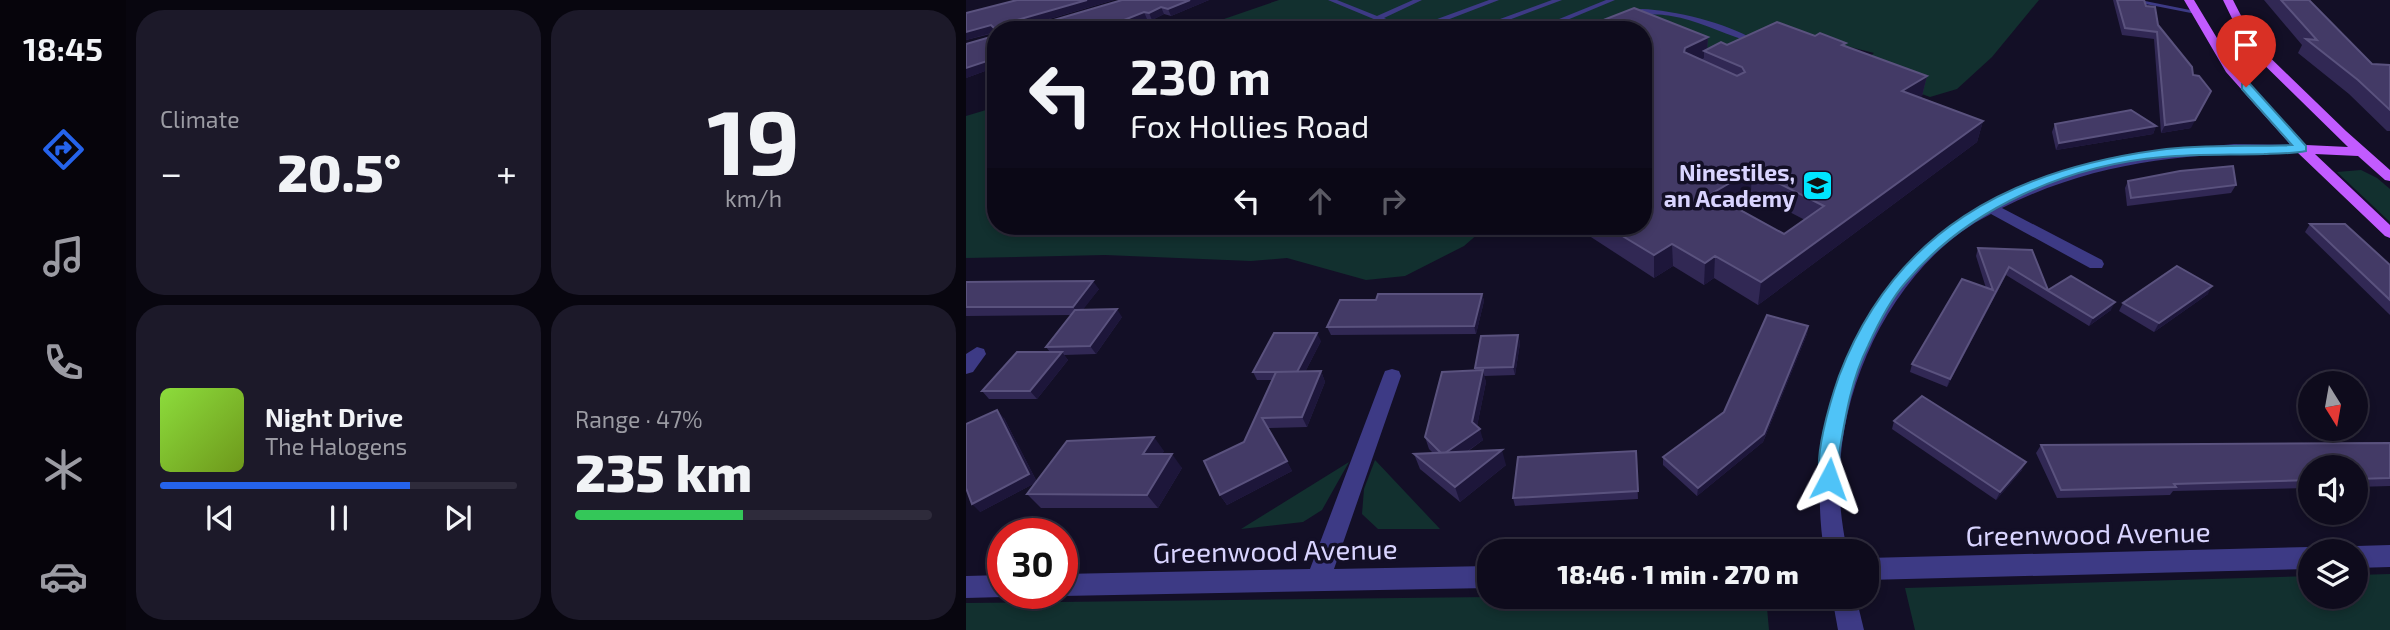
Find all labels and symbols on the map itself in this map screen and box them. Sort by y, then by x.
pin [2216,15,2276,87]
place label: Ninestiles, an Academy [1664,158,1795,212]
school or university icon: Ninestiles, an Academy [1801,169,1835,203]
north arrow [2298,371,2368,441]
position arrow [1792,442,1866,516]
street label: Greenwood Avenue [1965,514,2211,552]
speed limit sign: 30 [987,518,1078,609]
street label: Greenwood Avenue [1152,531,1398,569]

